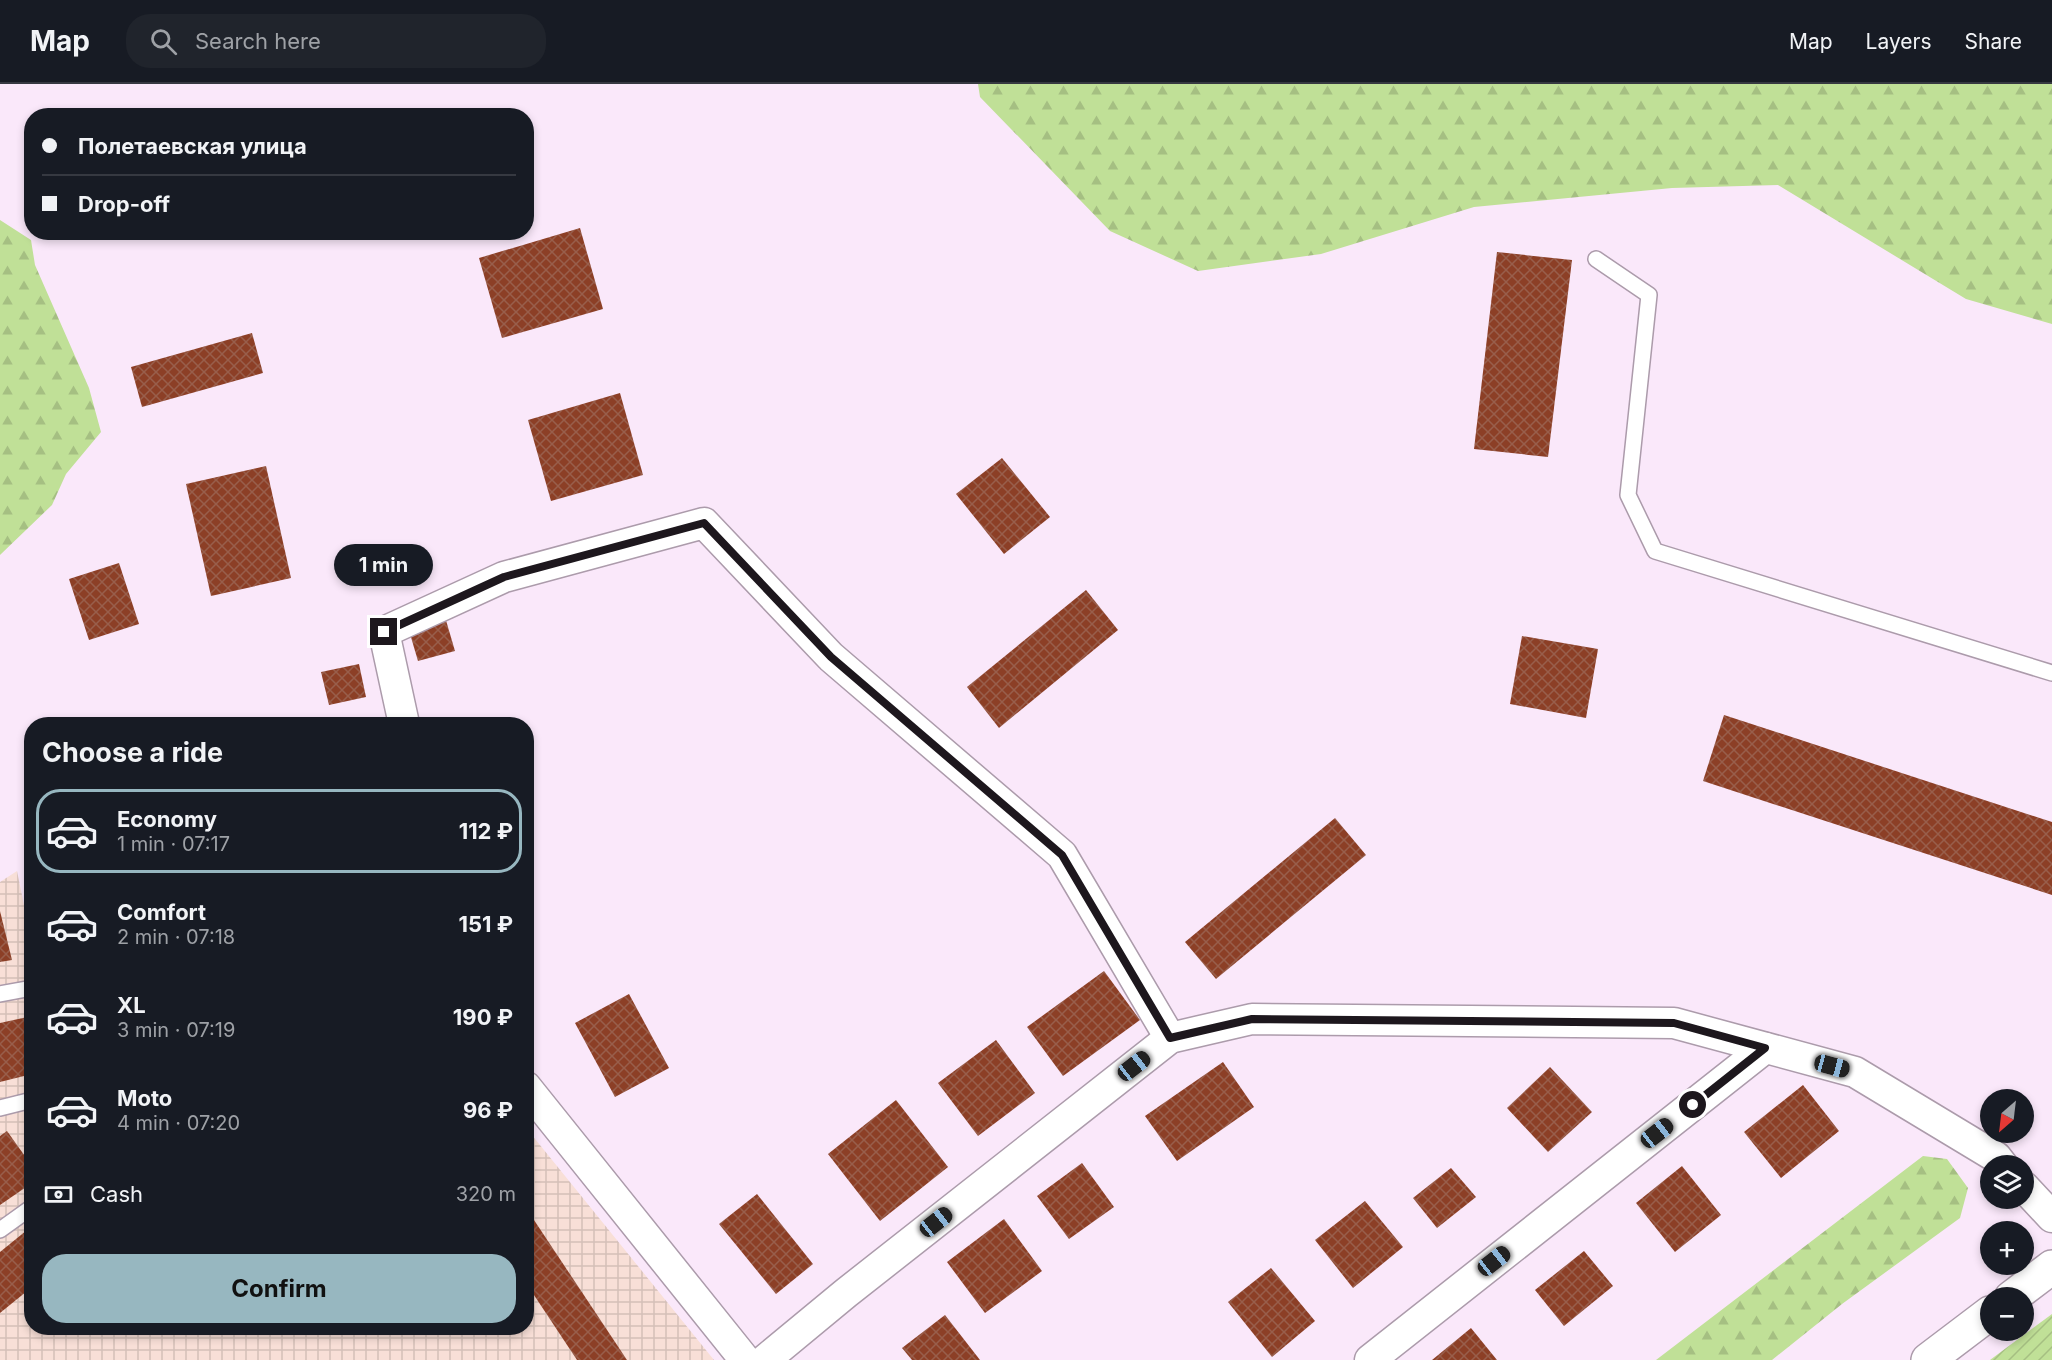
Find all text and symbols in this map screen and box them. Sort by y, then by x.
search box [126,14,546,68]
text: Map [30,24,90,58]
icon: search [147,25,180,58]
text: Search here [195,28,321,54]
text: Map [1789,29,1833,54]
text: Layers [1866,29,1932,54]
text: Share [1965,29,2022,54]
text: Полетаевская улица [78,133,307,159]
text: Drop-off [78,191,170,217]
callout: 1 min [334,545,434,587]
text: 1 min [359,553,408,577]
route end [370,618,397,645]
text: Choose a ride [42,736,223,769]
icon: car [45,804,99,858]
text: Economy [117,806,217,832]
text: 112 ₽ [459,818,513,844]
text: 1 min · 07:17 [117,832,230,856]
icon: car [45,897,99,951]
text: Comfort [117,899,206,925]
text: 151 ₽ [458,911,513,937]
text: 2 min · 07:18 [117,925,235,949]
icon: car [45,990,99,1044]
text: XL [117,992,146,1018]
text: 190 ₽ [453,1004,513,1030]
text: 3 min · 07:19 [117,1018,235,1042]
car [1114,1048,1154,1084]
car [1812,1053,1852,1079]
icon: car [45,1083,99,1137]
text: Moto [117,1085,172,1111]
north arrow [1980,1089,2034,1143]
map controls [1980,1089,2034,1341]
route start [1679,1091,1706,1118]
text: 96 ₽ [463,1097,513,1123]
text: 4 min · 07:20 [117,1111,240,1135]
car [1637,1115,1677,1151]
button: layers [1980,1155,2034,1209]
icon: cash [42,1178,75,1211]
text: Cash [90,1181,143,1207]
text: 320 m [456,1182,516,1206]
car [916,1204,956,1240]
button: + [1980,1221,2034,1275]
car [1474,1243,1514,1279]
button: Confirm [42,1254,516,1323]
button: − [1980,1287,2034,1341]

